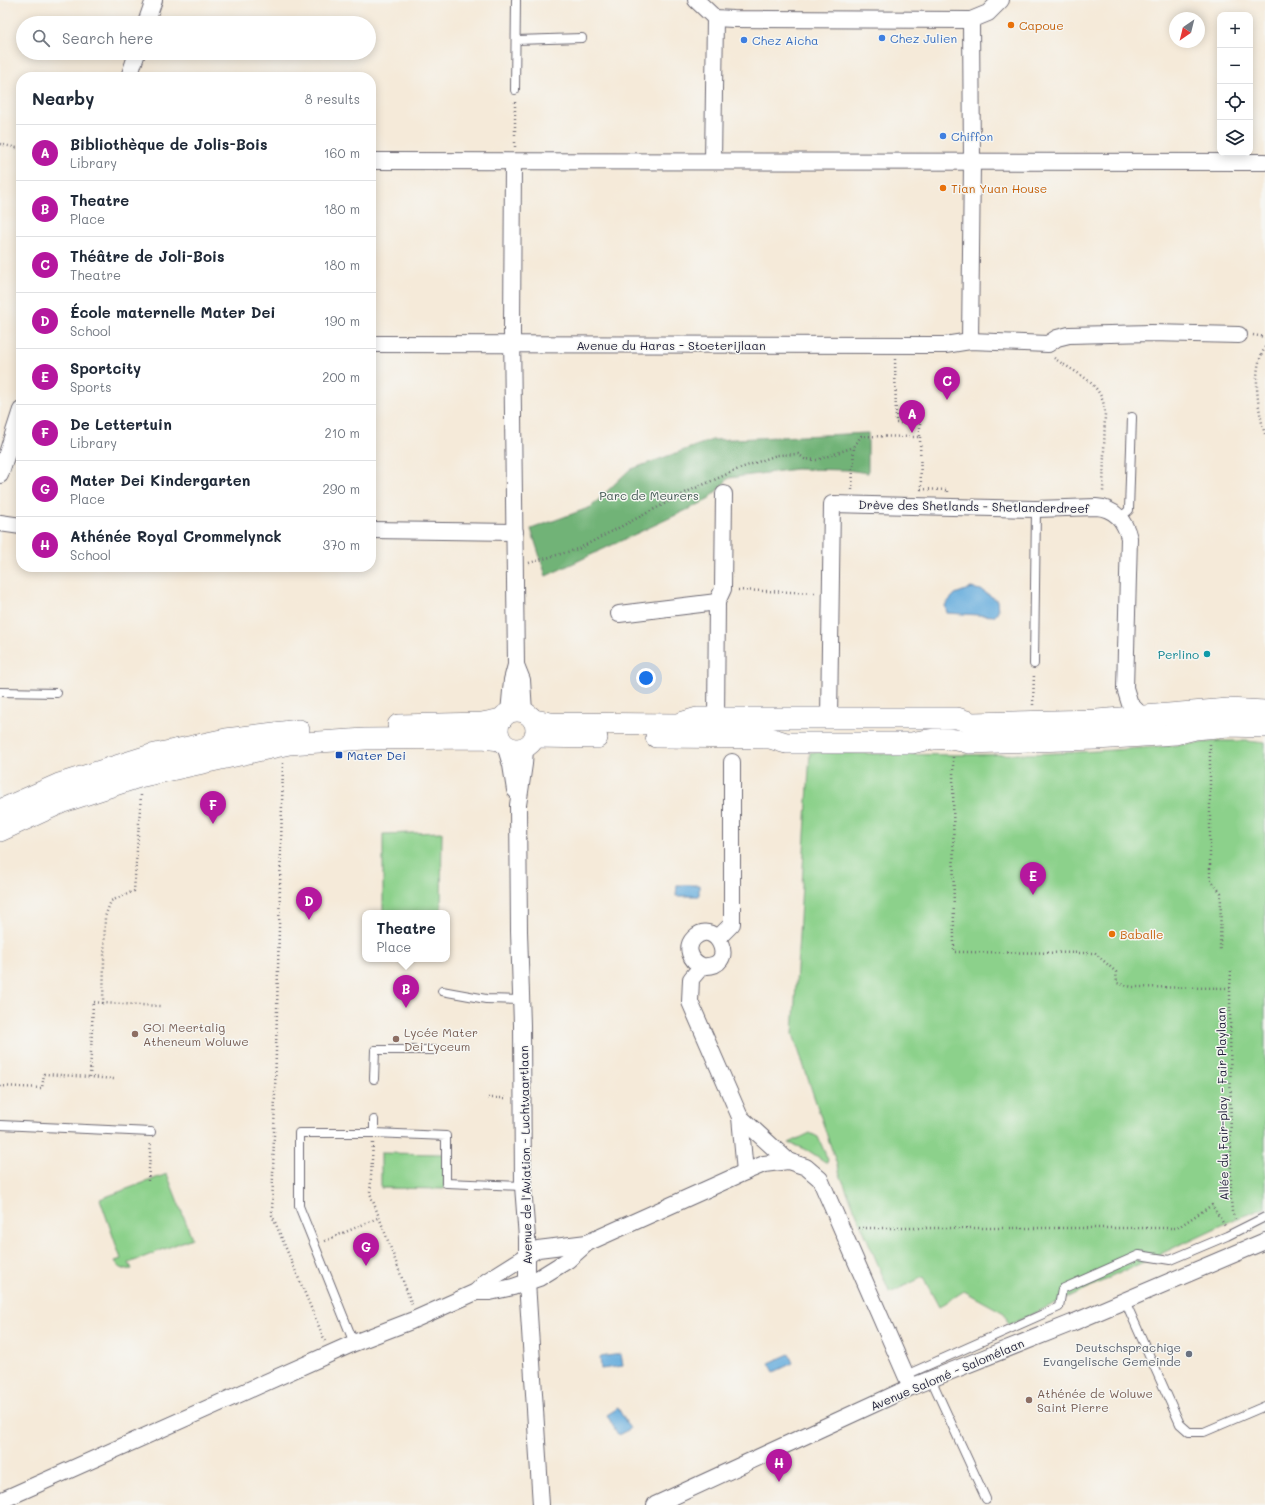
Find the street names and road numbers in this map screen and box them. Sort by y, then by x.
street label: Avenue du Haras - Stoeterijlaan [576,337,766,353]
street label: Drève des Shetlands - Shetlanderdreef [858,496,1090,516]
street label: Allée du Fair-play - Fair Playlaan [1212,1007,1232,1201]
street label: Avenue de l'Aviation - Luchtvaartlaan [515,1045,535,1265]
street label: Avenue Salomé - Salomélaan [868,1334,1026,1414]

